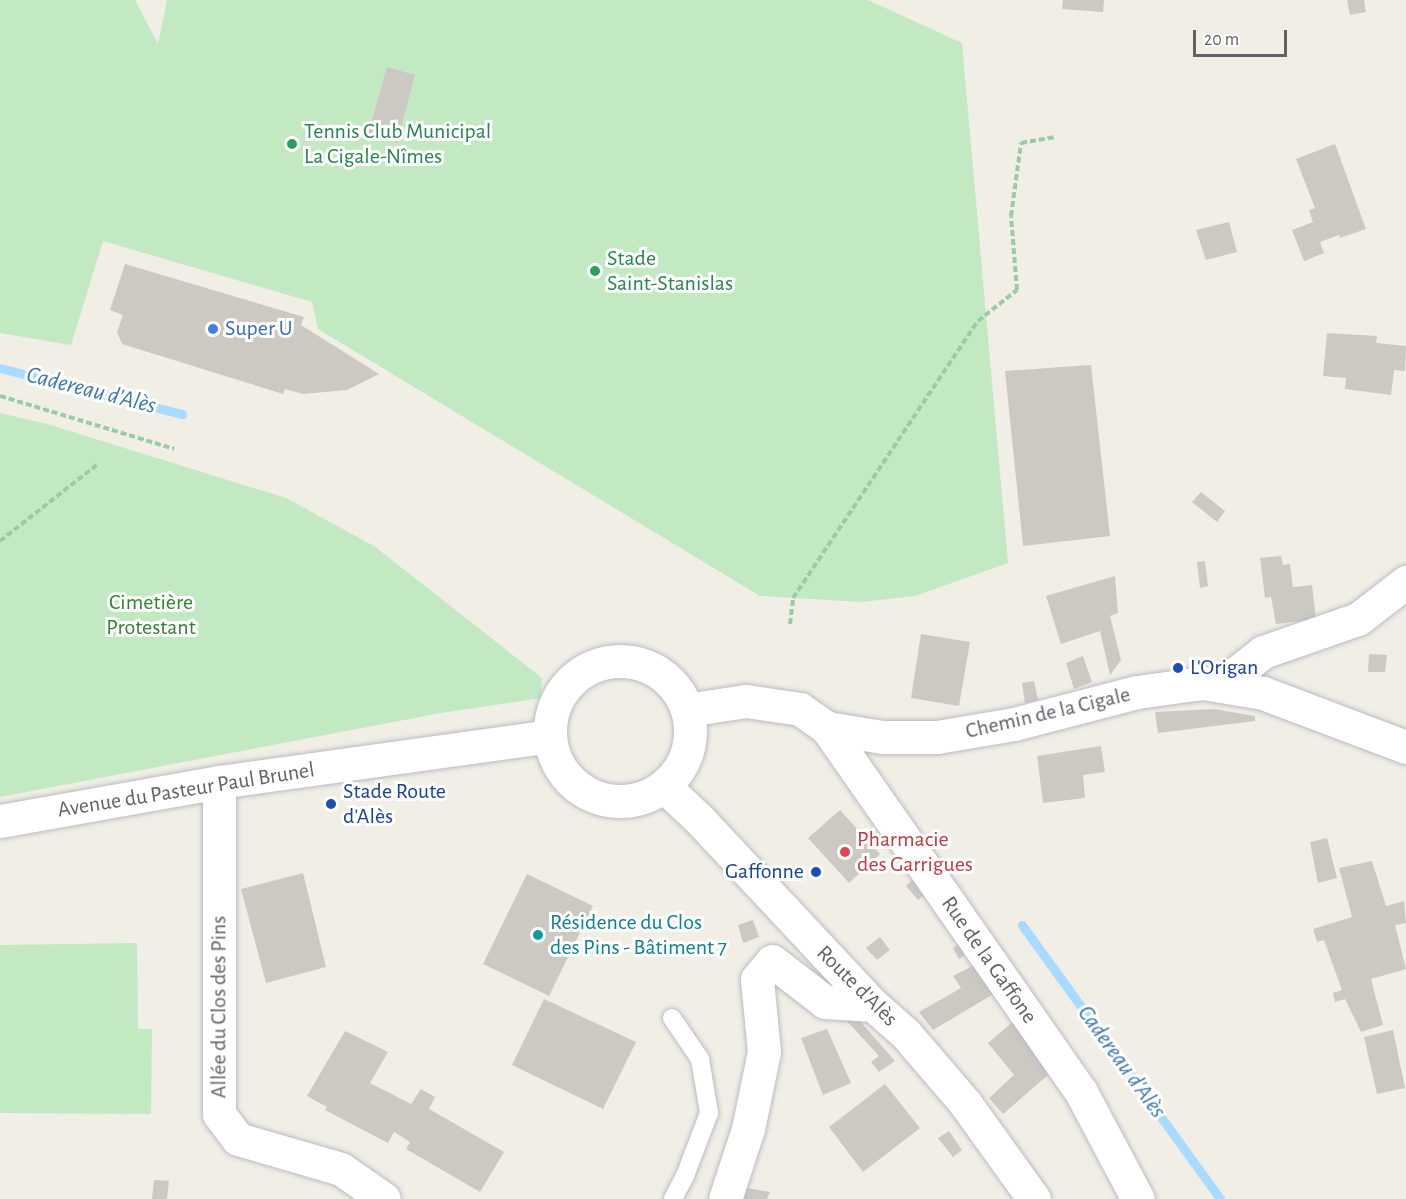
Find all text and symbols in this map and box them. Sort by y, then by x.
scale bar [1196,18,1290,56]
text: 20 m [1204,31,1239,49]
place label: Tennis Club Municipal La Cigale-Nîmes [304,118,491,170]
marker: Tennis Club Municipal La Cigale-Nîmes [285,137,299,151]
place label: Stade Saint-Stanislas [607,245,733,296]
marker: Stade Saint-Stanislas [588,264,602,278]
place label: Super U [225,316,292,342]
marker: Super U [206,322,220,336]
water label: Cadereau d'Alès [23,361,159,421]
park label: Cimetière Protestant [106,589,196,640]
place label: L'Origan [1190,655,1258,681]
marker: L'Origan [1171,661,1185,675]
street label: Chemin de la Cigale [963,681,1133,745]
street label: Avenue du Pasteur Paul Brunel [56,757,316,823]
place label: Stade Route d'Alès [343,778,446,830]
marker: Stade Route d'Alès [324,797,338,811]
place label: Pharmacie des Garrigues [857,826,973,878]
marker: Pharmacie des Garrigues [838,845,852,859]
place label: Gaffonne [725,859,804,885]
marker: Gaffonne [809,865,823,879]
street label: Rue de la Gaffone [935,891,1043,1029]
place label: Résidence du Clos des Pins - Bâtiment 7 [550,909,727,960]
street label: Allée du Clos des Pins [206,916,232,1098]
marker: Résidence du Clos des Pins - Bâtiment 7 [531,928,545,942]
street label: Route d'Alès [811,940,903,1032]
water label: Cadereau d'Alès [1070,1000,1172,1124]

